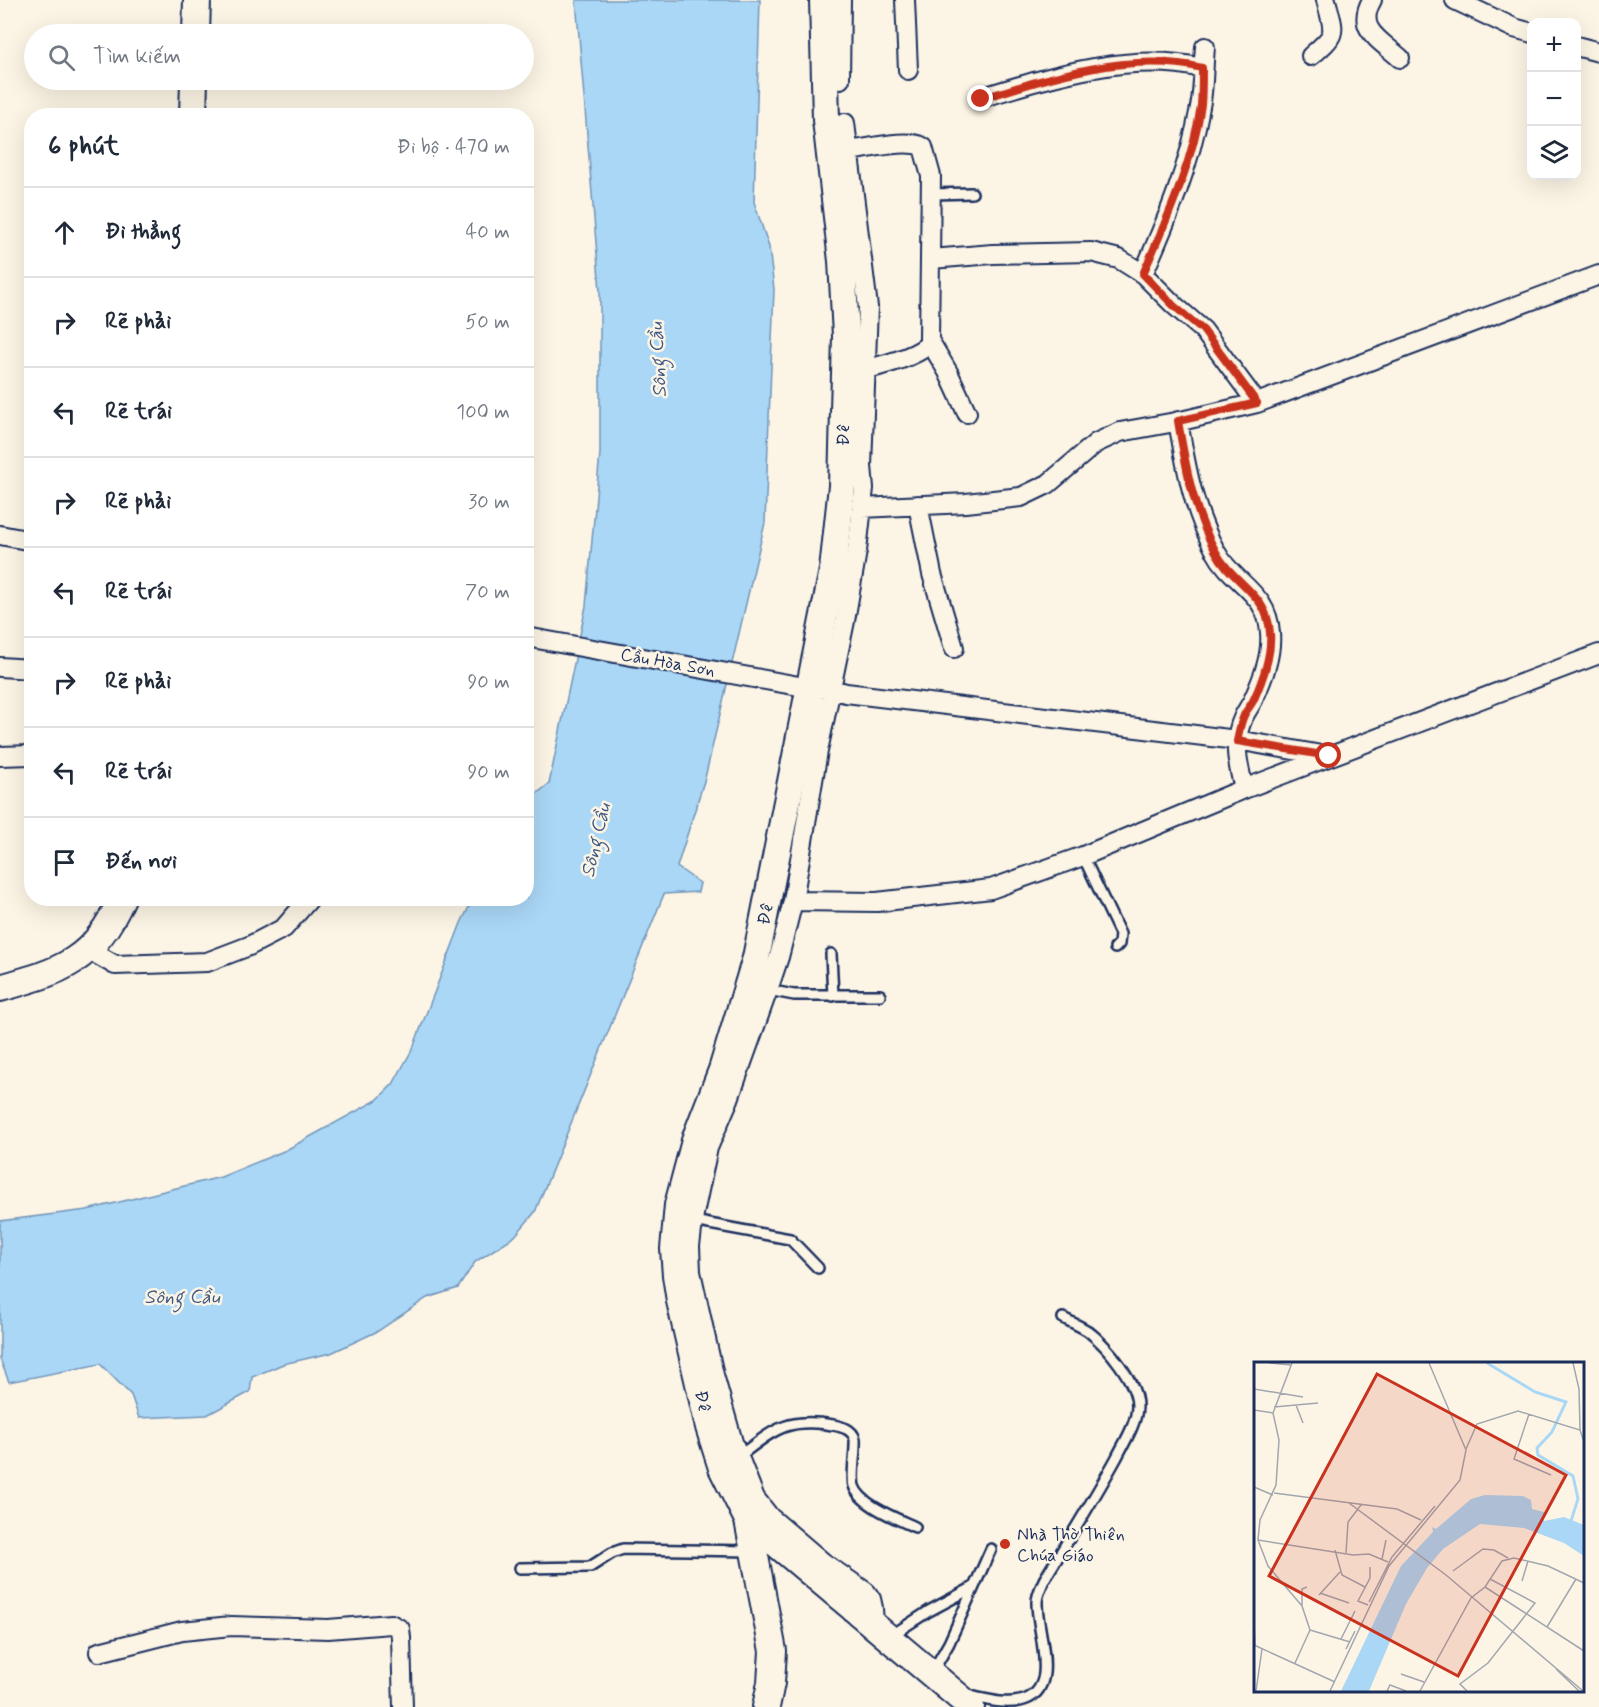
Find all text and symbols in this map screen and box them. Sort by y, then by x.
map controls [1527,18,1581,180]
button: + [1527,18,1581,72]
search box [24,24,534,90]
icon: search [45,41,78,74]
text: Tìm kiếm [93,43,181,71]
button: − [1527,72,1581,126]
route end [967,85,993,111]
button: layers [1527,126,1581,180]
text: 6 phút [48,130,119,164]
text: Đi bộ · 470 m [397,134,510,161]
icon: ahead [48,216,81,249]
text: Đi thẳng [105,218,181,246]
text: 40 m [466,219,510,246]
icon: right [48,306,81,339]
text: Rẽ phải [105,308,171,336]
text: 50 m [465,309,510,336]
water label: Sông Cầu [643,320,676,398]
icon: left [48,396,81,429]
text: Rẽ trái [105,398,172,426]
text: 100 m [456,399,510,426]
street label: Đê [832,424,856,446]
icon: right [48,486,81,519]
text: Rẽ phải [105,488,171,516]
text: 30 m [468,489,510,516]
icon: left [48,576,81,609]
text: Rẽ trái [105,578,172,606]
text: 70 m [465,579,510,606]
street label: Cầu Hòa Sơn [619,643,717,683]
icon: right [48,666,81,699]
text: Rẽ phải [105,668,171,696]
text: 90 m [467,669,510,696]
route start [1315,742,1341,768]
icon: left [48,756,81,789]
text: Rẽ trái [105,758,172,786]
text: 90 m [467,759,510,786]
water label: Sông Cầu [575,800,620,881]
icon: arrive [48,846,81,879]
text: Đến nơi [105,848,177,876]
street label: Đê [752,901,780,927]
water label: Sông Cầu [144,1284,221,1313]
inset map [1254,1362,1584,1692]
street label: Đê [688,1388,716,1414]
place label: Nhà Thờ Thiên Chúa Giáo [1017,1523,1125,1568]
marker: Nhà Thờ Thiên Chúa Giáo [998,1537,1012,1551]

